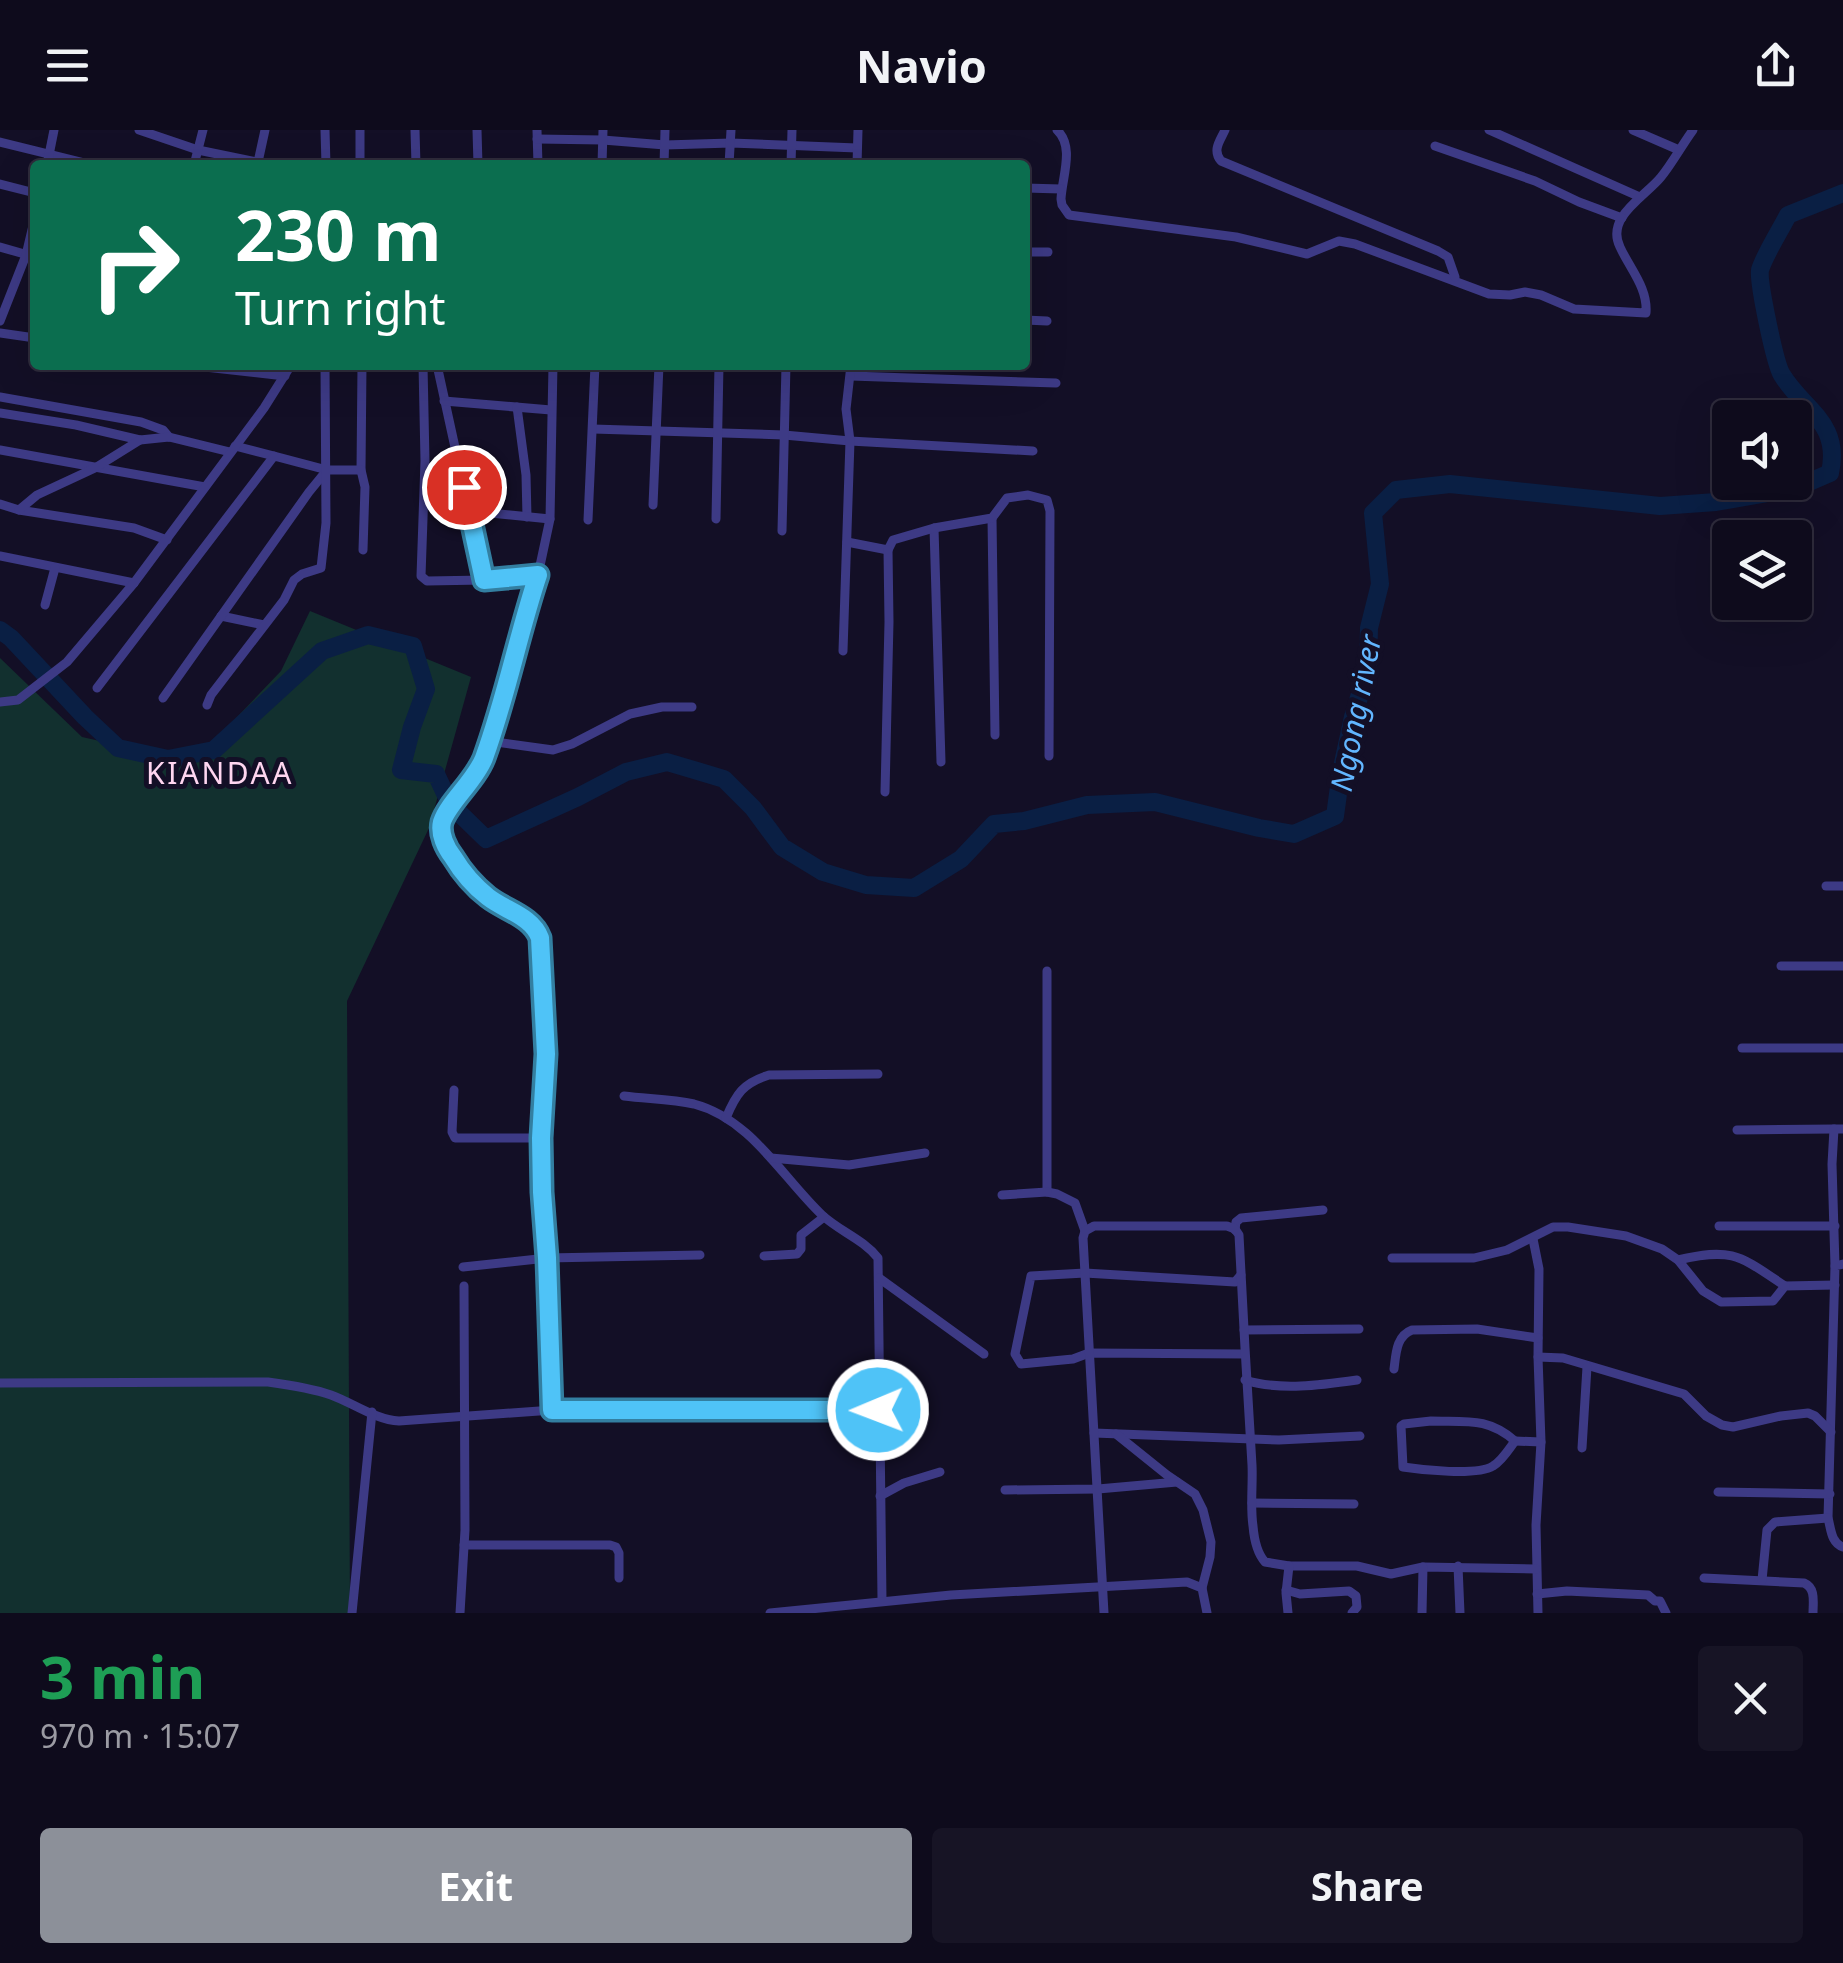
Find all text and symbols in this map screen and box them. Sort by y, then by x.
text: Navio [856,35,987,96]
icon: menu [40,38,95,93]
icon: share [1748,38,1803,93]
text: 230 m [235,186,442,282]
icon: right [70,200,200,330]
text: Turn right [235,277,446,338]
map controls [1712,400,1812,620]
button: sound [1712,400,1812,500]
pin [422,445,507,530]
icon: arrive [437,460,492,515]
button: layers [1712,520,1812,620]
water label: Ngong river [1320,630,1390,795]
district label: KIANDAA [146,752,294,793]
position arrow [826,1358,930,1462]
text: 3 min [40,1635,205,1717]
button: close [1698,1646,1803,1751]
text: 970 m · 15:07 [40,1714,240,1757]
button: Exit [40,1828,912,1943]
button: Share [932,1828,1803,1943]

